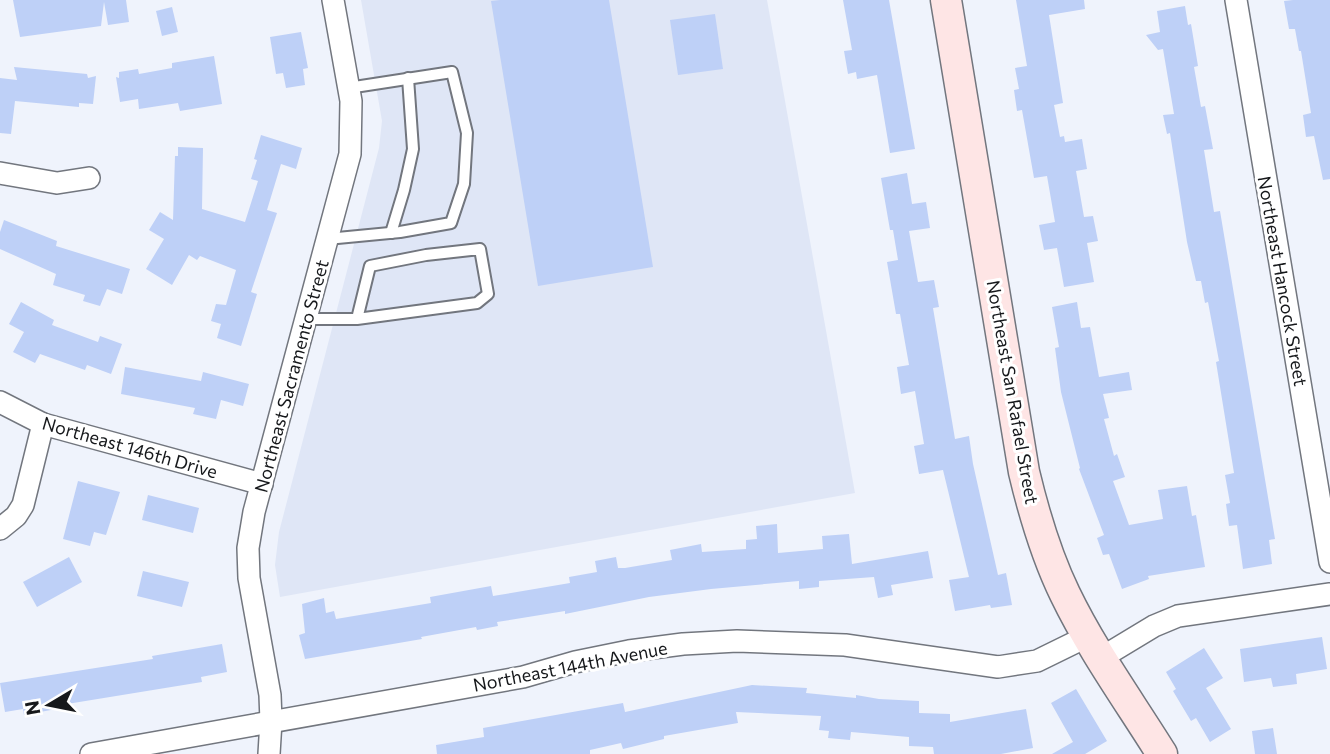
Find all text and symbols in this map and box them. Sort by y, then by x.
street label: Northeast Hancock Street [1254,174,1312,388]
street label: Northeast Sacramento Street [249,257,333,495]
street label: Northeast San Rafael Street [982,278,1044,506]
street label: Northeast 146th Drive [40,411,220,483]
street label: Northeast 144th Avenue [471,636,669,696]
north arrow [14,670,84,740]
text: N [19,699,44,717]

